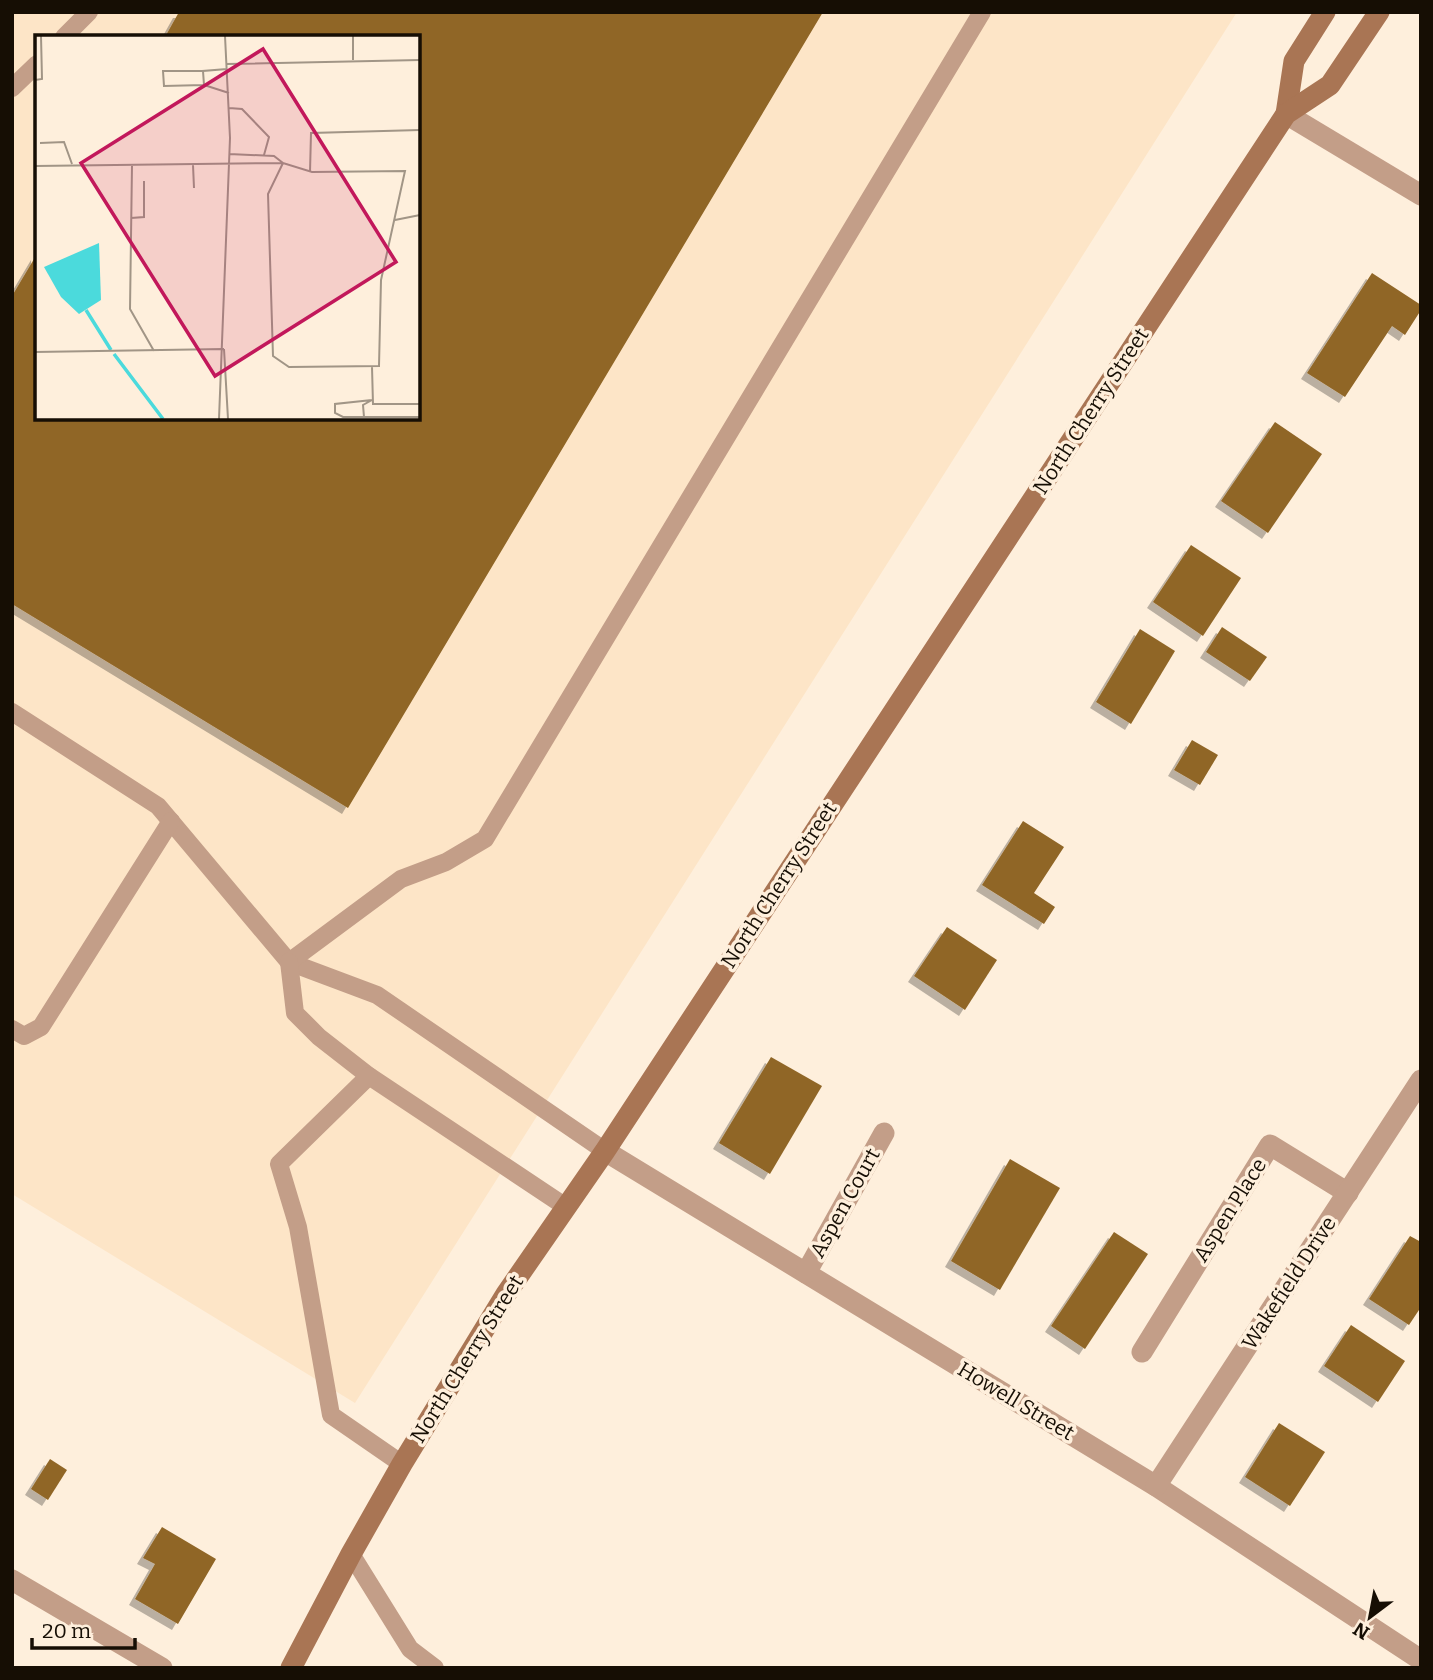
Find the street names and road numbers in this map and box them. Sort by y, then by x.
street label: North Cherry Street [1028,323,1155,499]
street label: North Cherry Street [716,797,843,973]
street label: Aspen Court [804,1143,886,1262]
street label: Aspen Place [1188,1153,1272,1267]
street label: Wakefield Drive [1236,1212,1342,1354]
street label: North Cherry Street [405,1270,529,1448]
street label: Howell Street [953,1356,1079,1446]

